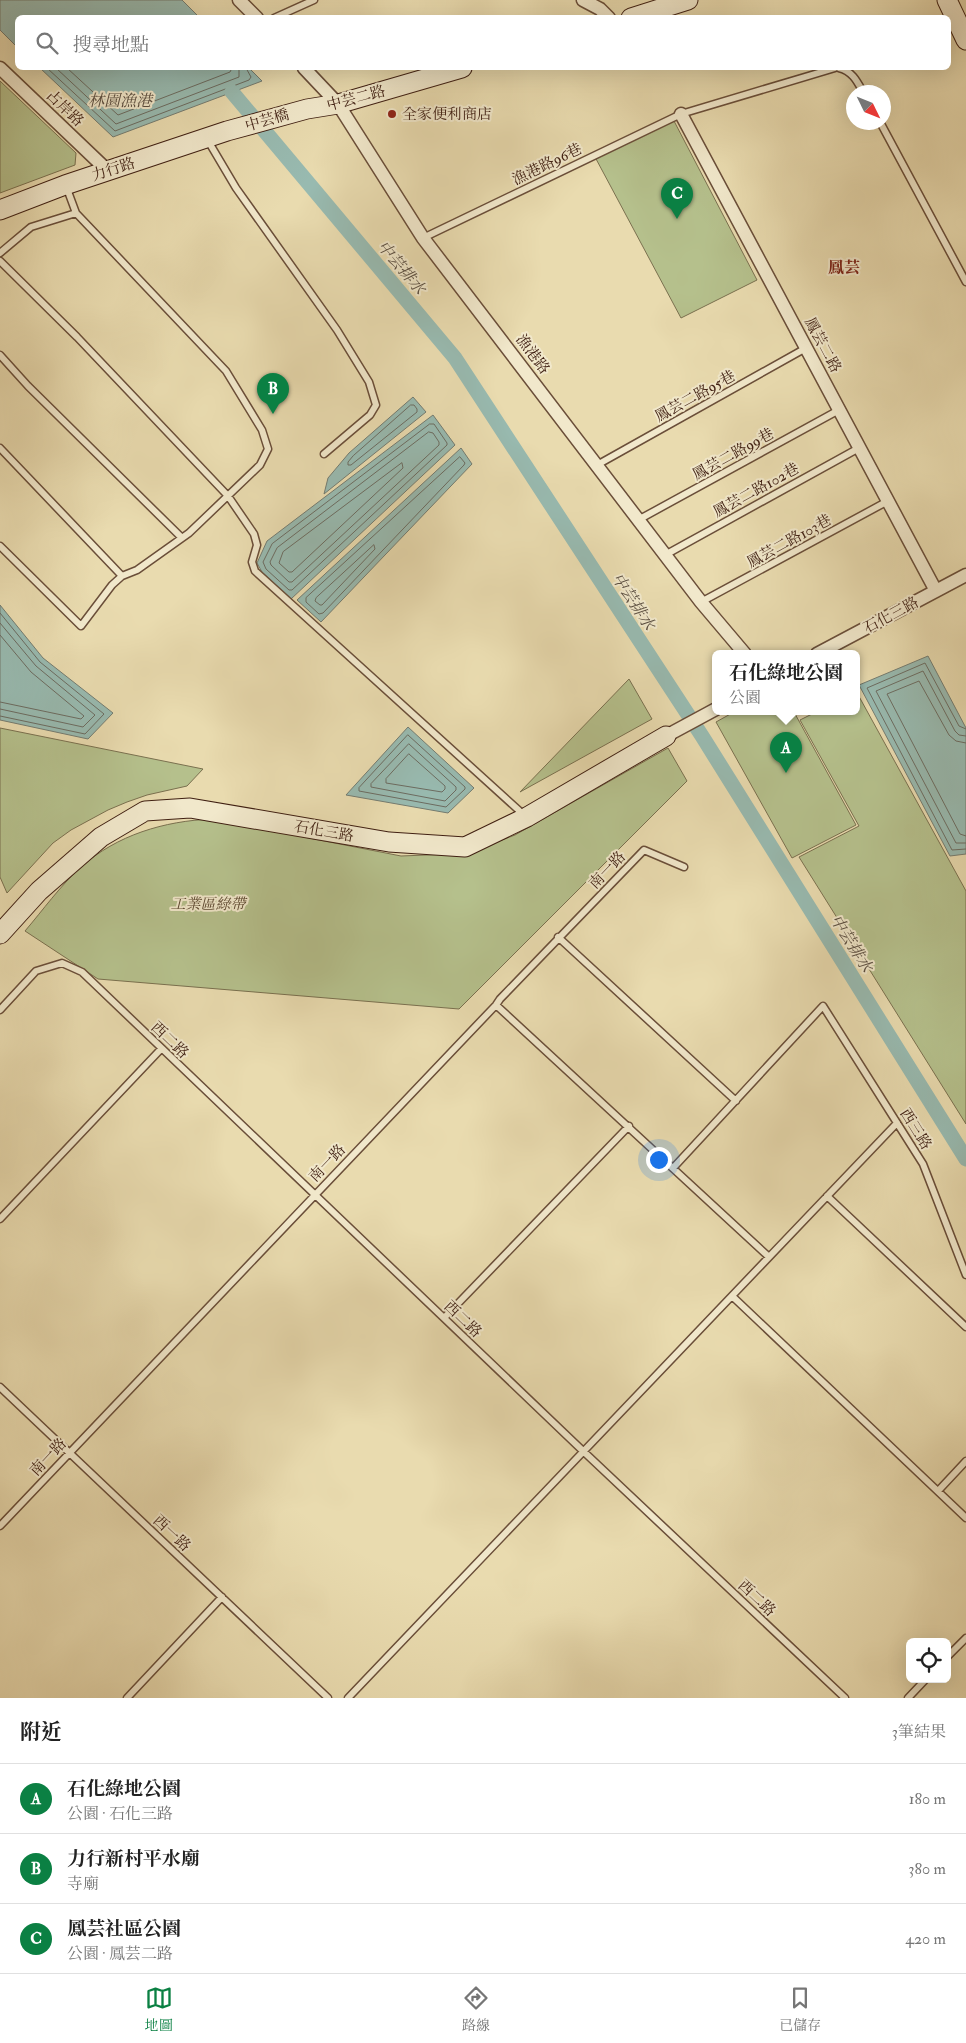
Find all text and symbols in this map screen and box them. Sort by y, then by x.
search box [15,15,951,70]
icon: search [33,29,61,57]
text: 搜尋地點 [73,33,149,57]
street label: 中芸二路 [325,82,388,115]
north arrow [846,85,891,130]
street label: 占岸路 [42,86,87,131]
water label: 林園漁港 [88,91,154,111]
street label: 中芸橋 [243,105,291,136]
place label: 全家便利商店 [402,105,492,124]
marker: 全家便利商店 [386,108,398,120]
street label: 漁港路96巷 [509,139,585,189]
street label: 力行路 [89,153,137,185]
pin: C [661,178,693,219]
water label: 中芸排水 [373,237,431,300]
district label: 鳳芸 [828,258,860,278]
street label: 鳳芸二路 [800,314,845,376]
street label: 漁港路 [511,331,554,378]
street label: 鳳芸二路95巷 [652,366,739,426]
pin: B [257,373,289,414]
street label: 鳳芸二路99巷 [689,424,777,485]
street label: 鳳芸二路102巷 [710,459,803,522]
street label: 鳳芸二路103巷 [744,510,835,572]
water label: 中芸排水 [607,569,660,635]
street label: 石化三路 [860,593,922,638]
popup [712,650,860,715]
text: 石化綠地公園 [729,661,843,685]
text: 公園 [729,688,761,708]
pin: A [770,732,802,773]
street label: 石化三路 [293,817,355,846]
street label: 南一路 [585,848,630,893]
park label: 工業區綠帶 [170,895,247,914]
water label: 中芸排水 [826,911,878,978]
street label: 西二路 [147,1018,192,1063]
street label: 西三路 [896,1105,936,1153]
street label: 南一路 [305,1141,350,1186]
your location [646,1147,672,1173]
street label: 西二路 [440,1297,485,1342]
street label: 南一路 [26,1434,71,1480]
street label: 西一路 [149,1511,195,1556]
street label: 西二路 [734,1576,780,1621]
map controls [906,1638,951,1683]
button: locate [906,1638,951,1683]
text: 附近 [20,1719,62,1746]
text: 3筆結果 [892,1722,946,1742]
text: 石化綠地公園 [67,1777,181,1801]
text: A [31,1789,41,1809]
text: 180 m [909,1789,946,1809]
text: 公園 · 石化三路 [67,1804,173,1824]
text: 力行新村平水廟 [67,1847,200,1871]
text: B [31,1859,41,1879]
text: 380 m [908,1859,946,1879]
text: 寺廟 [67,1874,99,1894]
text: 鳳芸社區公園 [67,1917,181,1941]
text: C [30,1929,42,1949]
text: 420 m [905,1929,946,1949]
text: 公園 · 鳳芸二路 [67,1944,173,1964]
tab: 地圖 [145,1984,173,2034]
tab: 路線 [462,1984,490,2034]
tab: 已儲存 [779,1984,821,2034]

